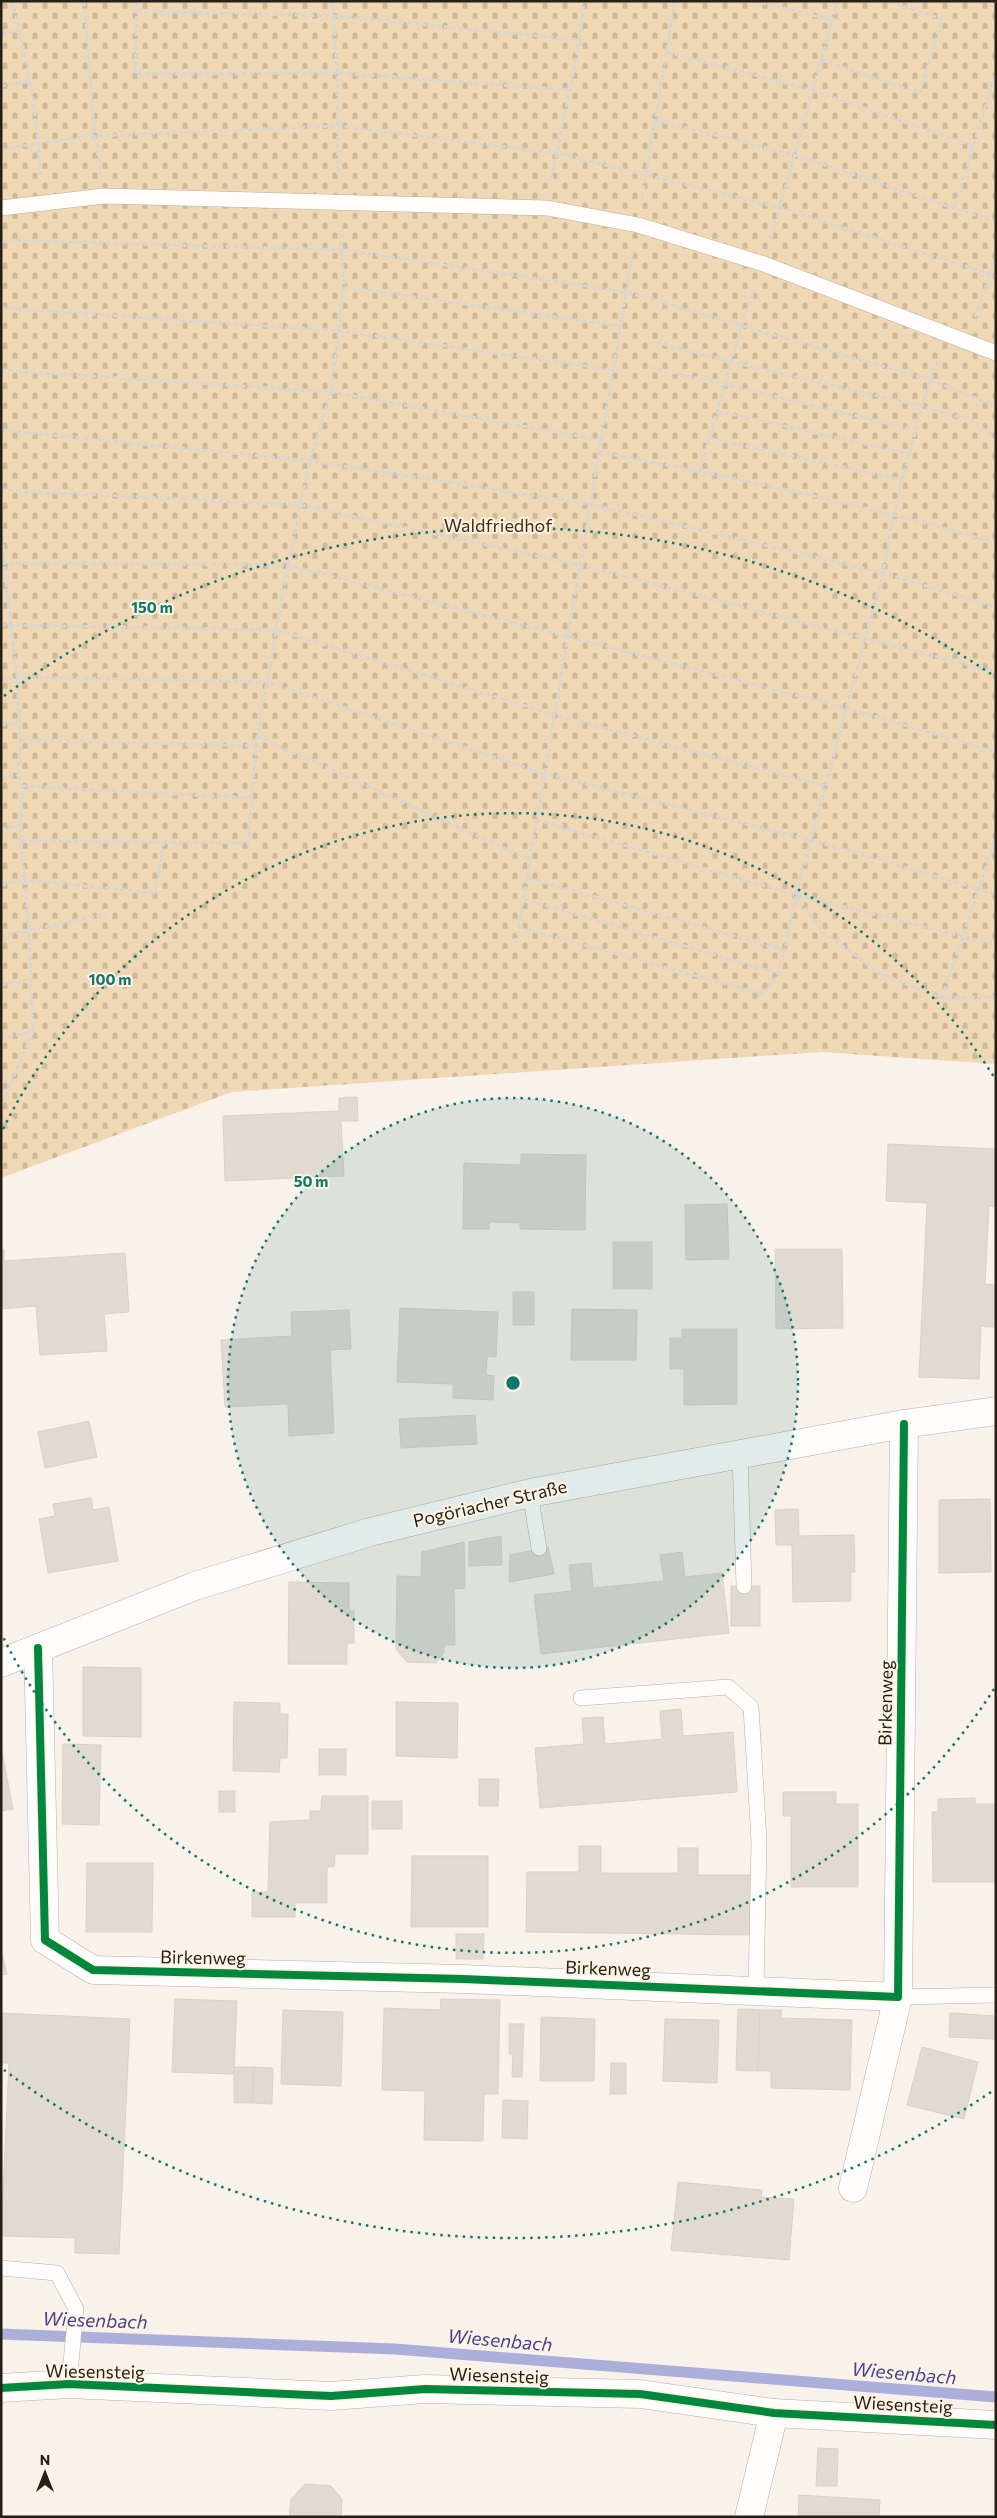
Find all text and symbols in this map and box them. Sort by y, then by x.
park label: Waldfriedhof [444,514,553,536]
text: 150 m [131,598,173,616]
text: 100 m [89,970,131,988]
text: 50 m [294,1172,328,1190]
centre of rings [504,1374,522,1392]
street label: Pogöriacher Straße [411,1475,569,1531]
street label: Birkenweg [873,1660,897,1746]
street label: Birkenweg [160,1945,246,1969]
street label: Birkenweg [565,1956,651,1980]
water label: Wiesenbach [42,2306,148,2333]
water label: Wiesenbach [447,2323,554,2356]
water label: Wiesenbach [851,2356,958,2389]
street label: Wiesensteig [45,2359,145,2383]
street label: Wiesensteig [449,2362,550,2388]
street label: Wiesensteig [853,2390,954,2418]
north arrow [20,2448,70,2498]
text: N [40,2451,50,2468]

